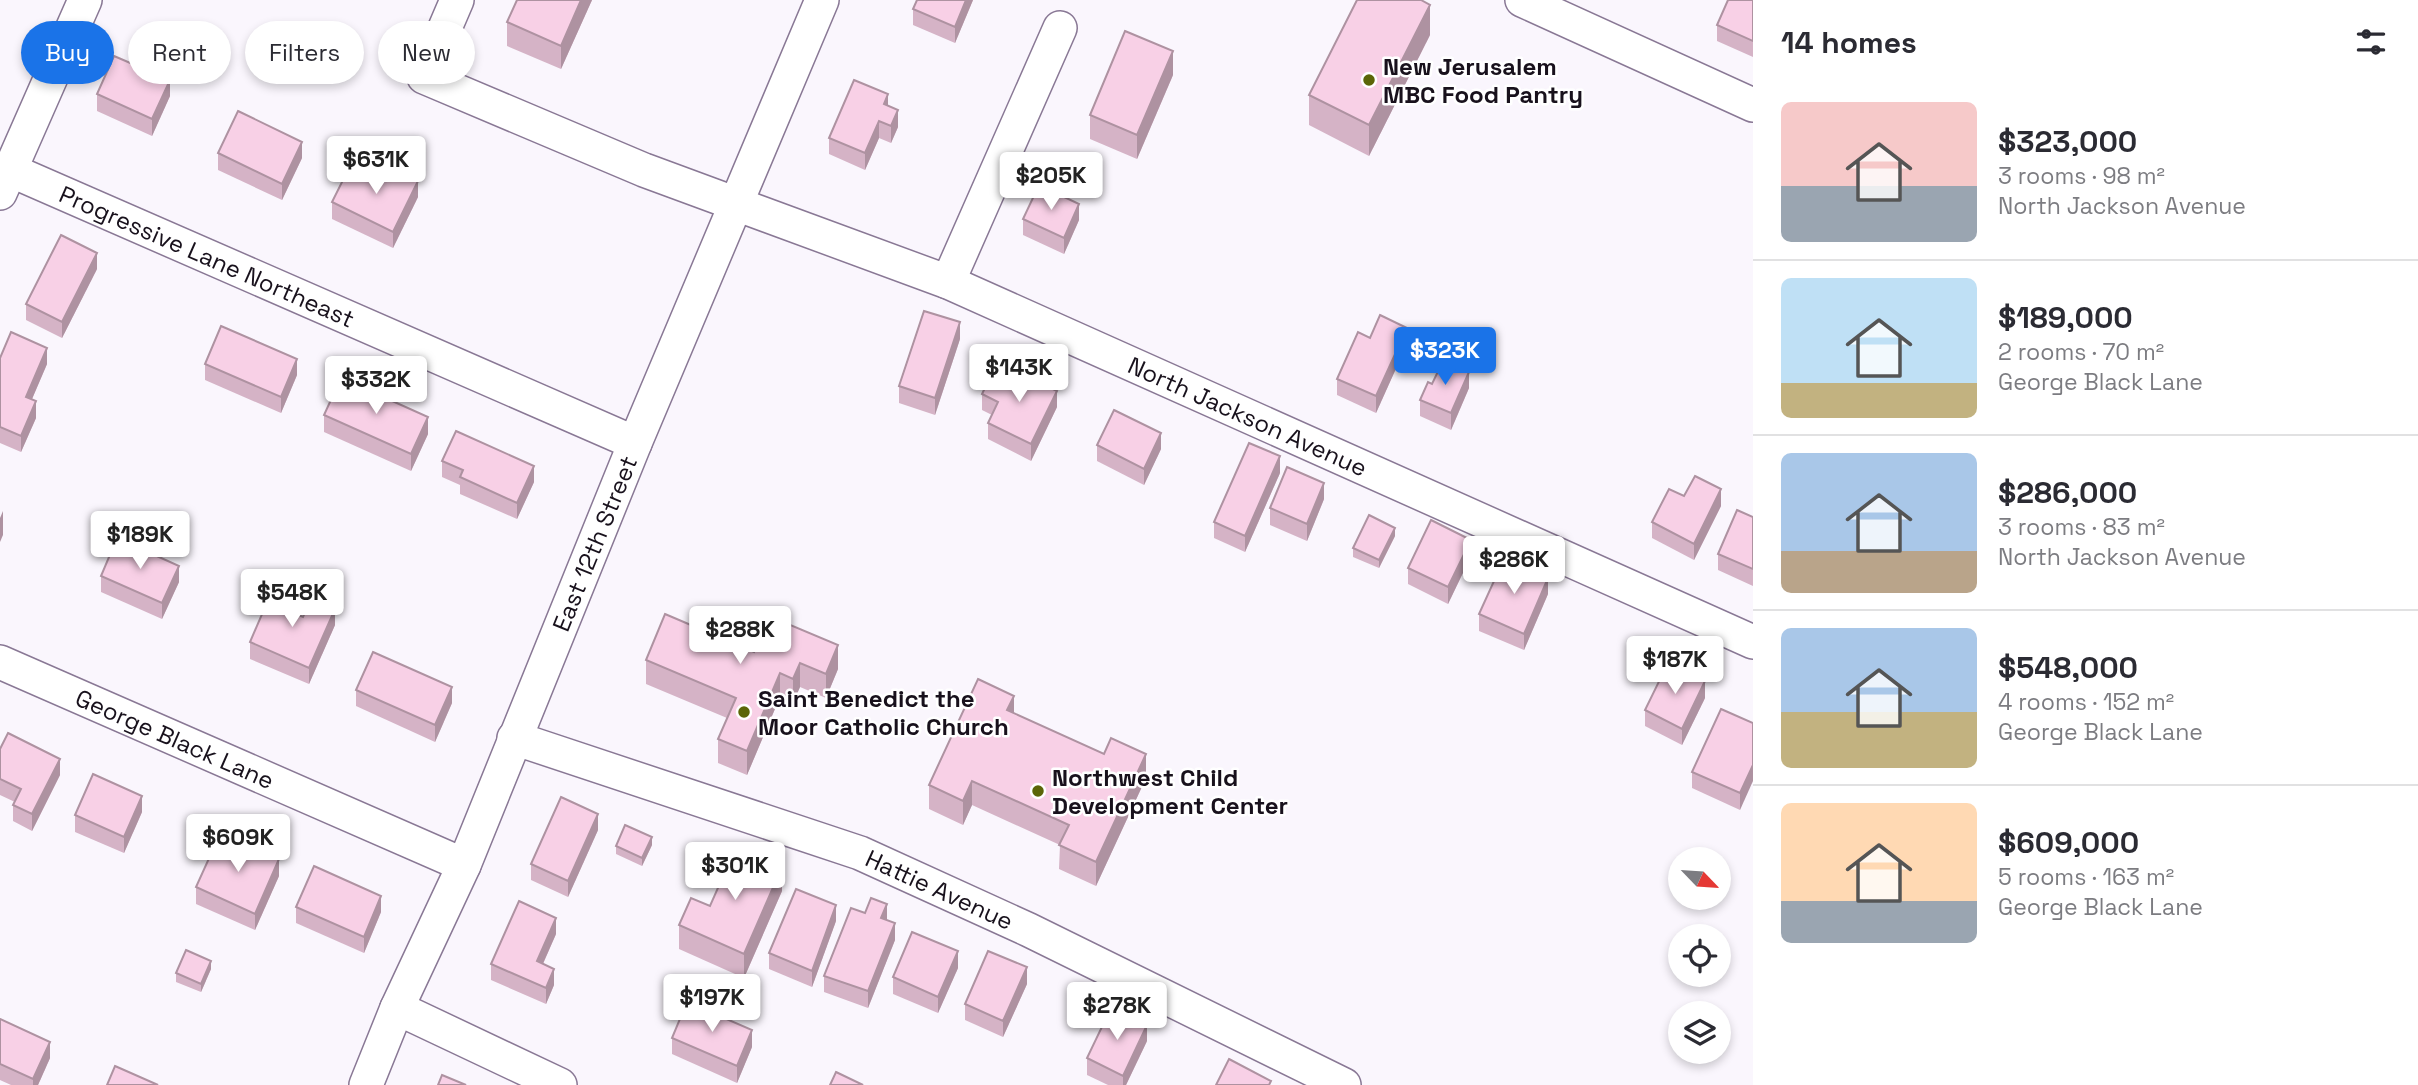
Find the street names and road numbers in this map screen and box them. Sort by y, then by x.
street label: Progressive Lane Northeast [55,178,359,334]
street label: North Jackson Avenue [1123,349,1372,483]
street label: East 12th Street [545,451,644,636]
street label: George Black Lane [71,681,279,796]
street label: Hattie Avenue [861,842,1018,936]

